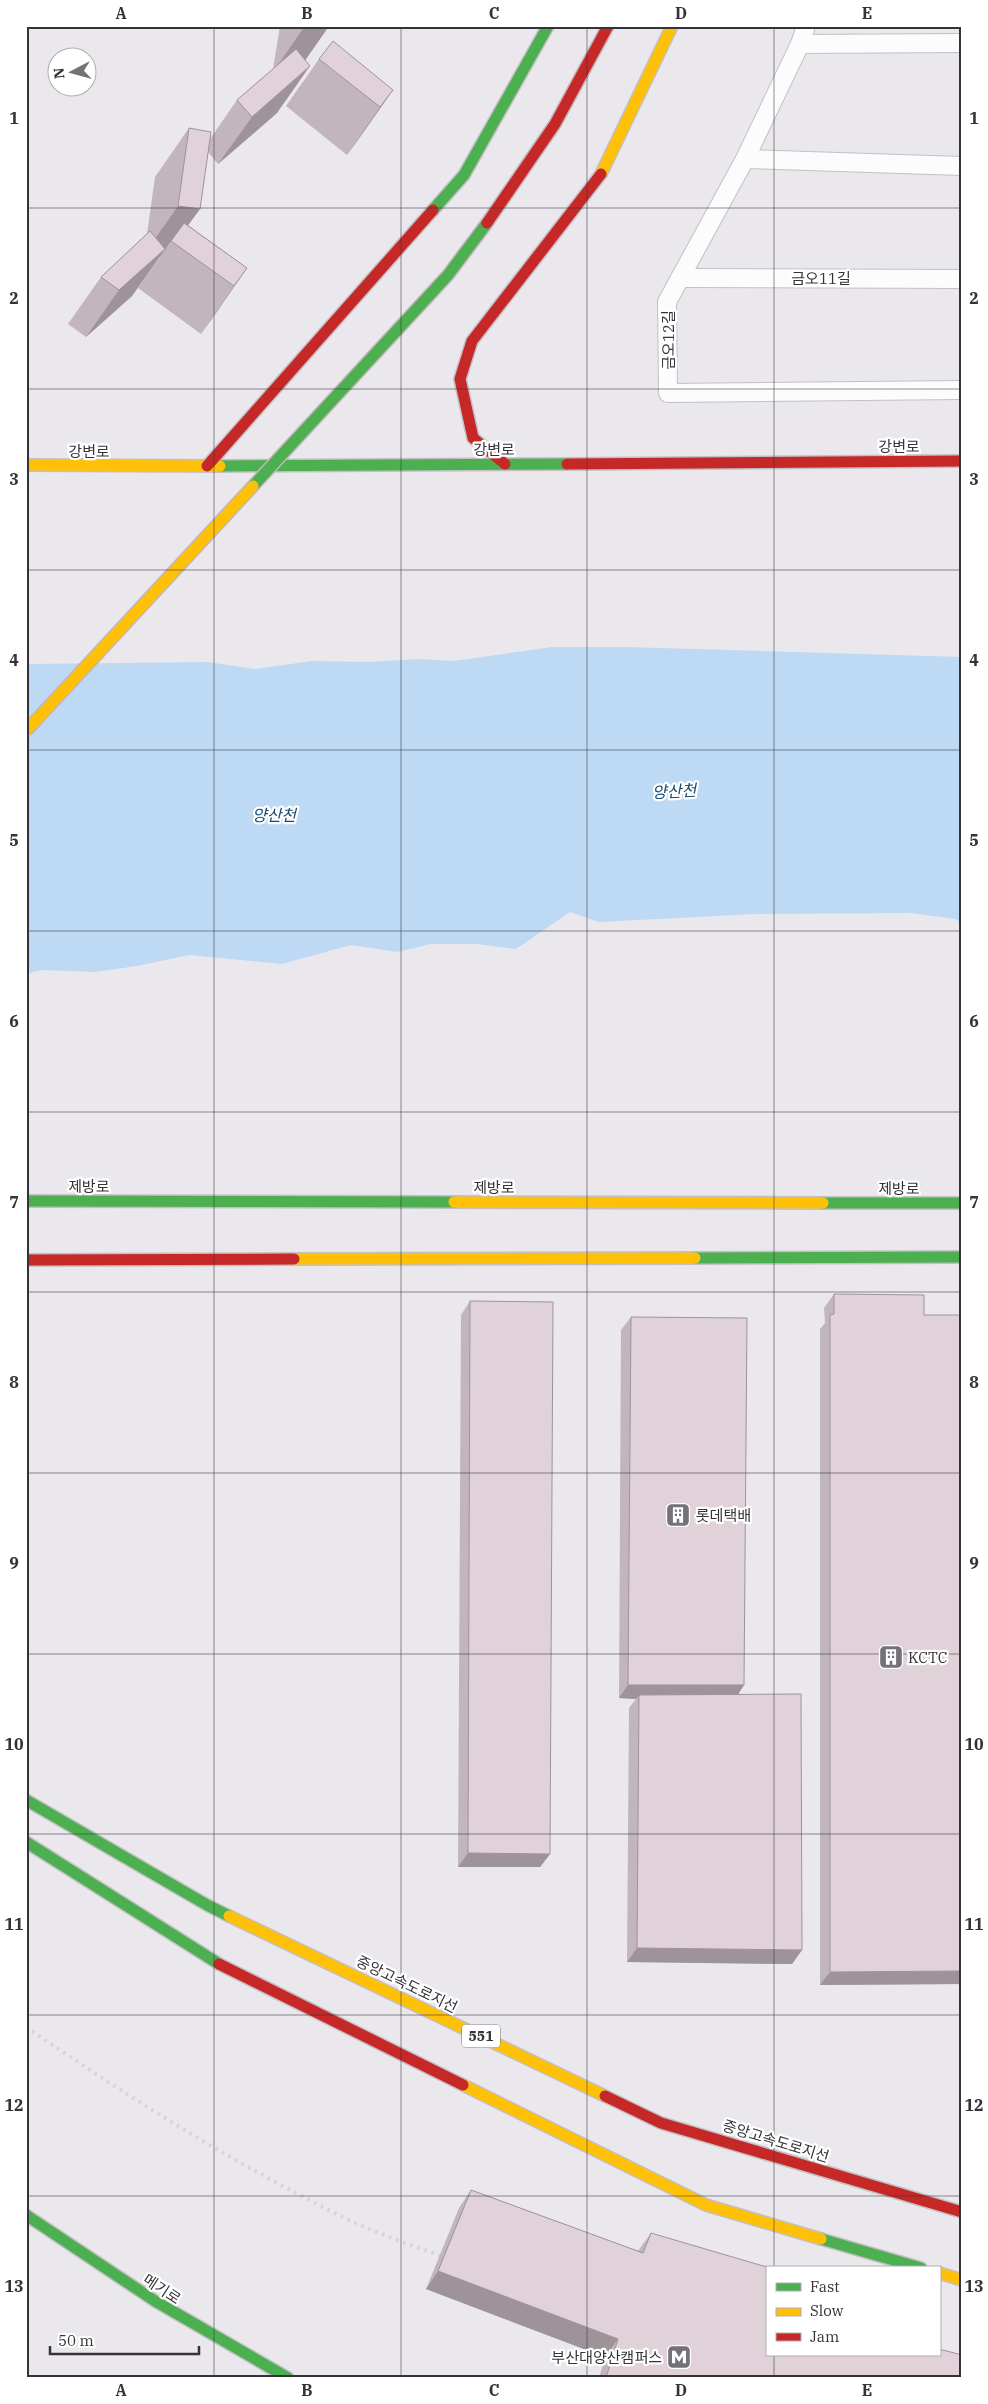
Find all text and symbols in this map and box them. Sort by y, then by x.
text: A [115,3,127,23]
text: B [301,3,313,23]
text: C [489,3,499,23]
text: D [675,3,687,23]
text: E [862,3,872,23]
north arrow [48,48,98,98]
text: N [50,67,69,80]
text: 1 [9,108,19,128]
text: 1 [969,108,979,128]
street label: 금오11길 [791,269,851,288]
text: 2 [9,288,19,308]
text: 2 [969,288,979,308]
street label: 금오12길 [659,310,678,370]
street label: 강변로 [878,437,920,456]
street label: 강변로 [473,440,515,459]
street label: 강변로 [68,442,110,461]
text: 3 [9,469,19,489]
text: 3 [969,469,979,489]
text: 4 [9,650,19,670]
text: 4 [969,650,979,670]
water label: 양산천 [651,780,699,802]
water label: 양산천 [252,805,298,825]
text: 5 [9,830,19,850]
text: 5 [969,830,979,850]
text: 6 [9,1011,19,1031]
text: 6 [969,1011,979,1031]
street label: 제방로 [68,1177,110,1196]
street label: 제방로 [473,1178,515,1197]
street label: 제방로 [878,1179,920,1198]
text: 7 [9,1192,19,1212]
text: 7 [969,1192,979,1212]
text: 8 [9,1372,19,1392]
text: 8 [969,1372,979,1392]
building icon: 롯데택배 [665,1502,691,1528]
place label: 롯데택배 [696,1506,751,1525]
text: 9 [9,1553,19,1573]
text: 9 [969,1553,979,1573]
building icon: KCTC [878,1644,904,1670]
place label: KCTC [908,1648,947,1667]
text: 10 [4,1734,24,1754]
text: 10 [964,1734,984,1754]
text: 11 [4,1914,24,1934]
text: 11 [964,1914,984,1934]
street label: 중앙고속도로지선 [353,1951,461,2017]
road number: 551 [462,2024,500,2048]
text: 12 [4,2095,24,2115]
text: 12 [964,2095,984,2115]
street label: 중앙고속도로지선 [720,2116,832,2166]
legend [766,2266,940,2356]
street label: 메기로 [139,2270,185,2308]
text: 13 [4,2276,24,2296]
text: 13 [964,2276,984,2296]
text: Fast [810,2277,840,2296]
text: Slow [810,2301,844,2320]
scale bar [50,2324,199,2356]
text: Jam [810,2327,839,2346]
text: 50 m [58,2331,94,2350]
metro station icon: 부산대양산캠퍼스 [666,2344,692,2370]
place label: 부산대양산캠퍼스 [552,2348,662,2367]
text: A [115,2380,127,2400]
text: B [301,2380,313,2400]
text: C [489,2380,499,2400]
text: D [675,2380,687,2400]
text: E [862,2380,872,2400]

